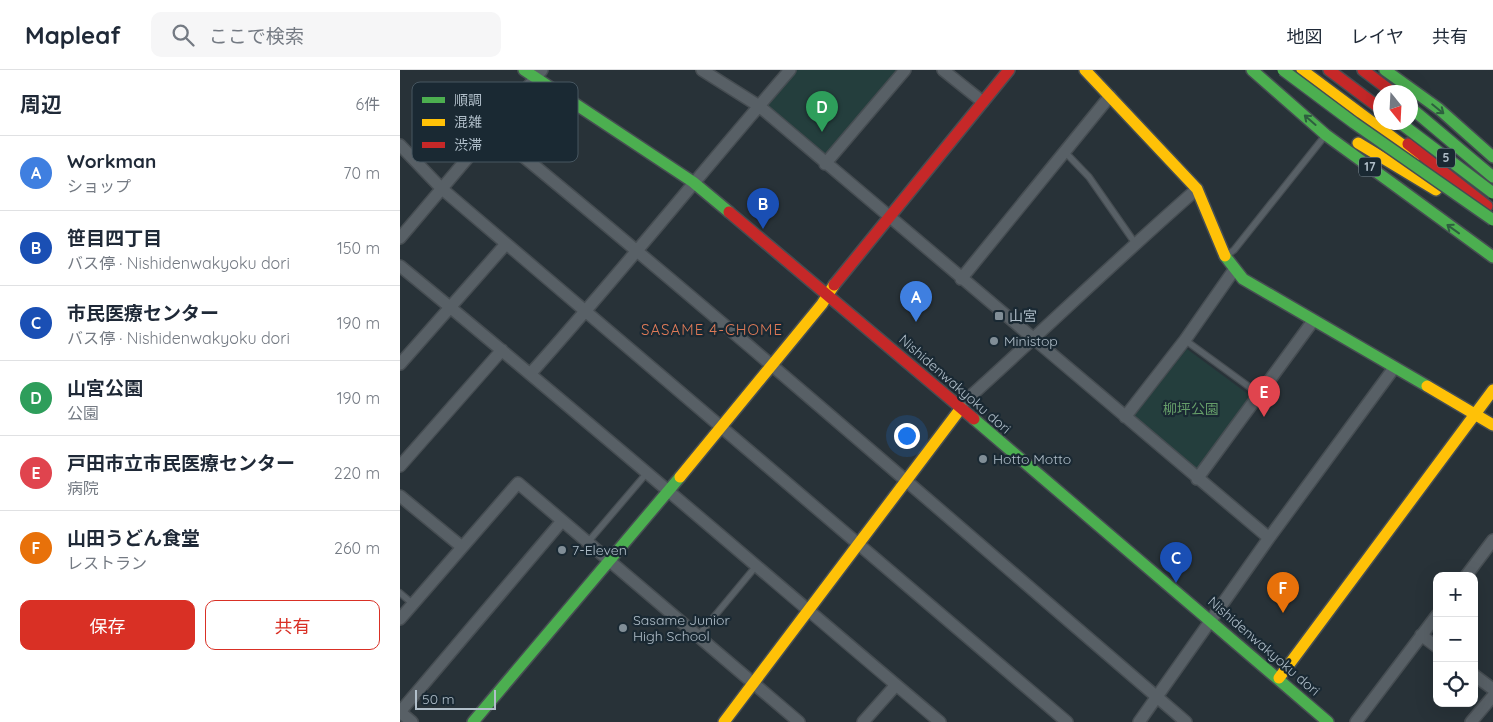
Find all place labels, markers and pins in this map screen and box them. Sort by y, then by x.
pin: D [806,91,838,132]
pin: B [747,188,779,229]
pin: A [900,281,932,322]
place label: 山宮 [1009,307,1037,325]
marker: 山宮 [993,310,1005,322]
place label: Ministop [1004,332,1058,350]
marker: Ministop [988,335,1000,347]
pin: E [1248,376,1280,417]
place label: Hotto Motto [993,450,1071,468]
marker: Hotto Motto [977,453,989,465]
place label: 7-Eleven [572,541,627,559]
pin: C [1160,542,1192,583]
marker: 7-Eleven [556,544,568,556]
pin: F [1267,572,1299,613]
place label: Sasame Junior High School [633,611,731,645]
marker: Sasame Junior High School [617,622,629,634]

